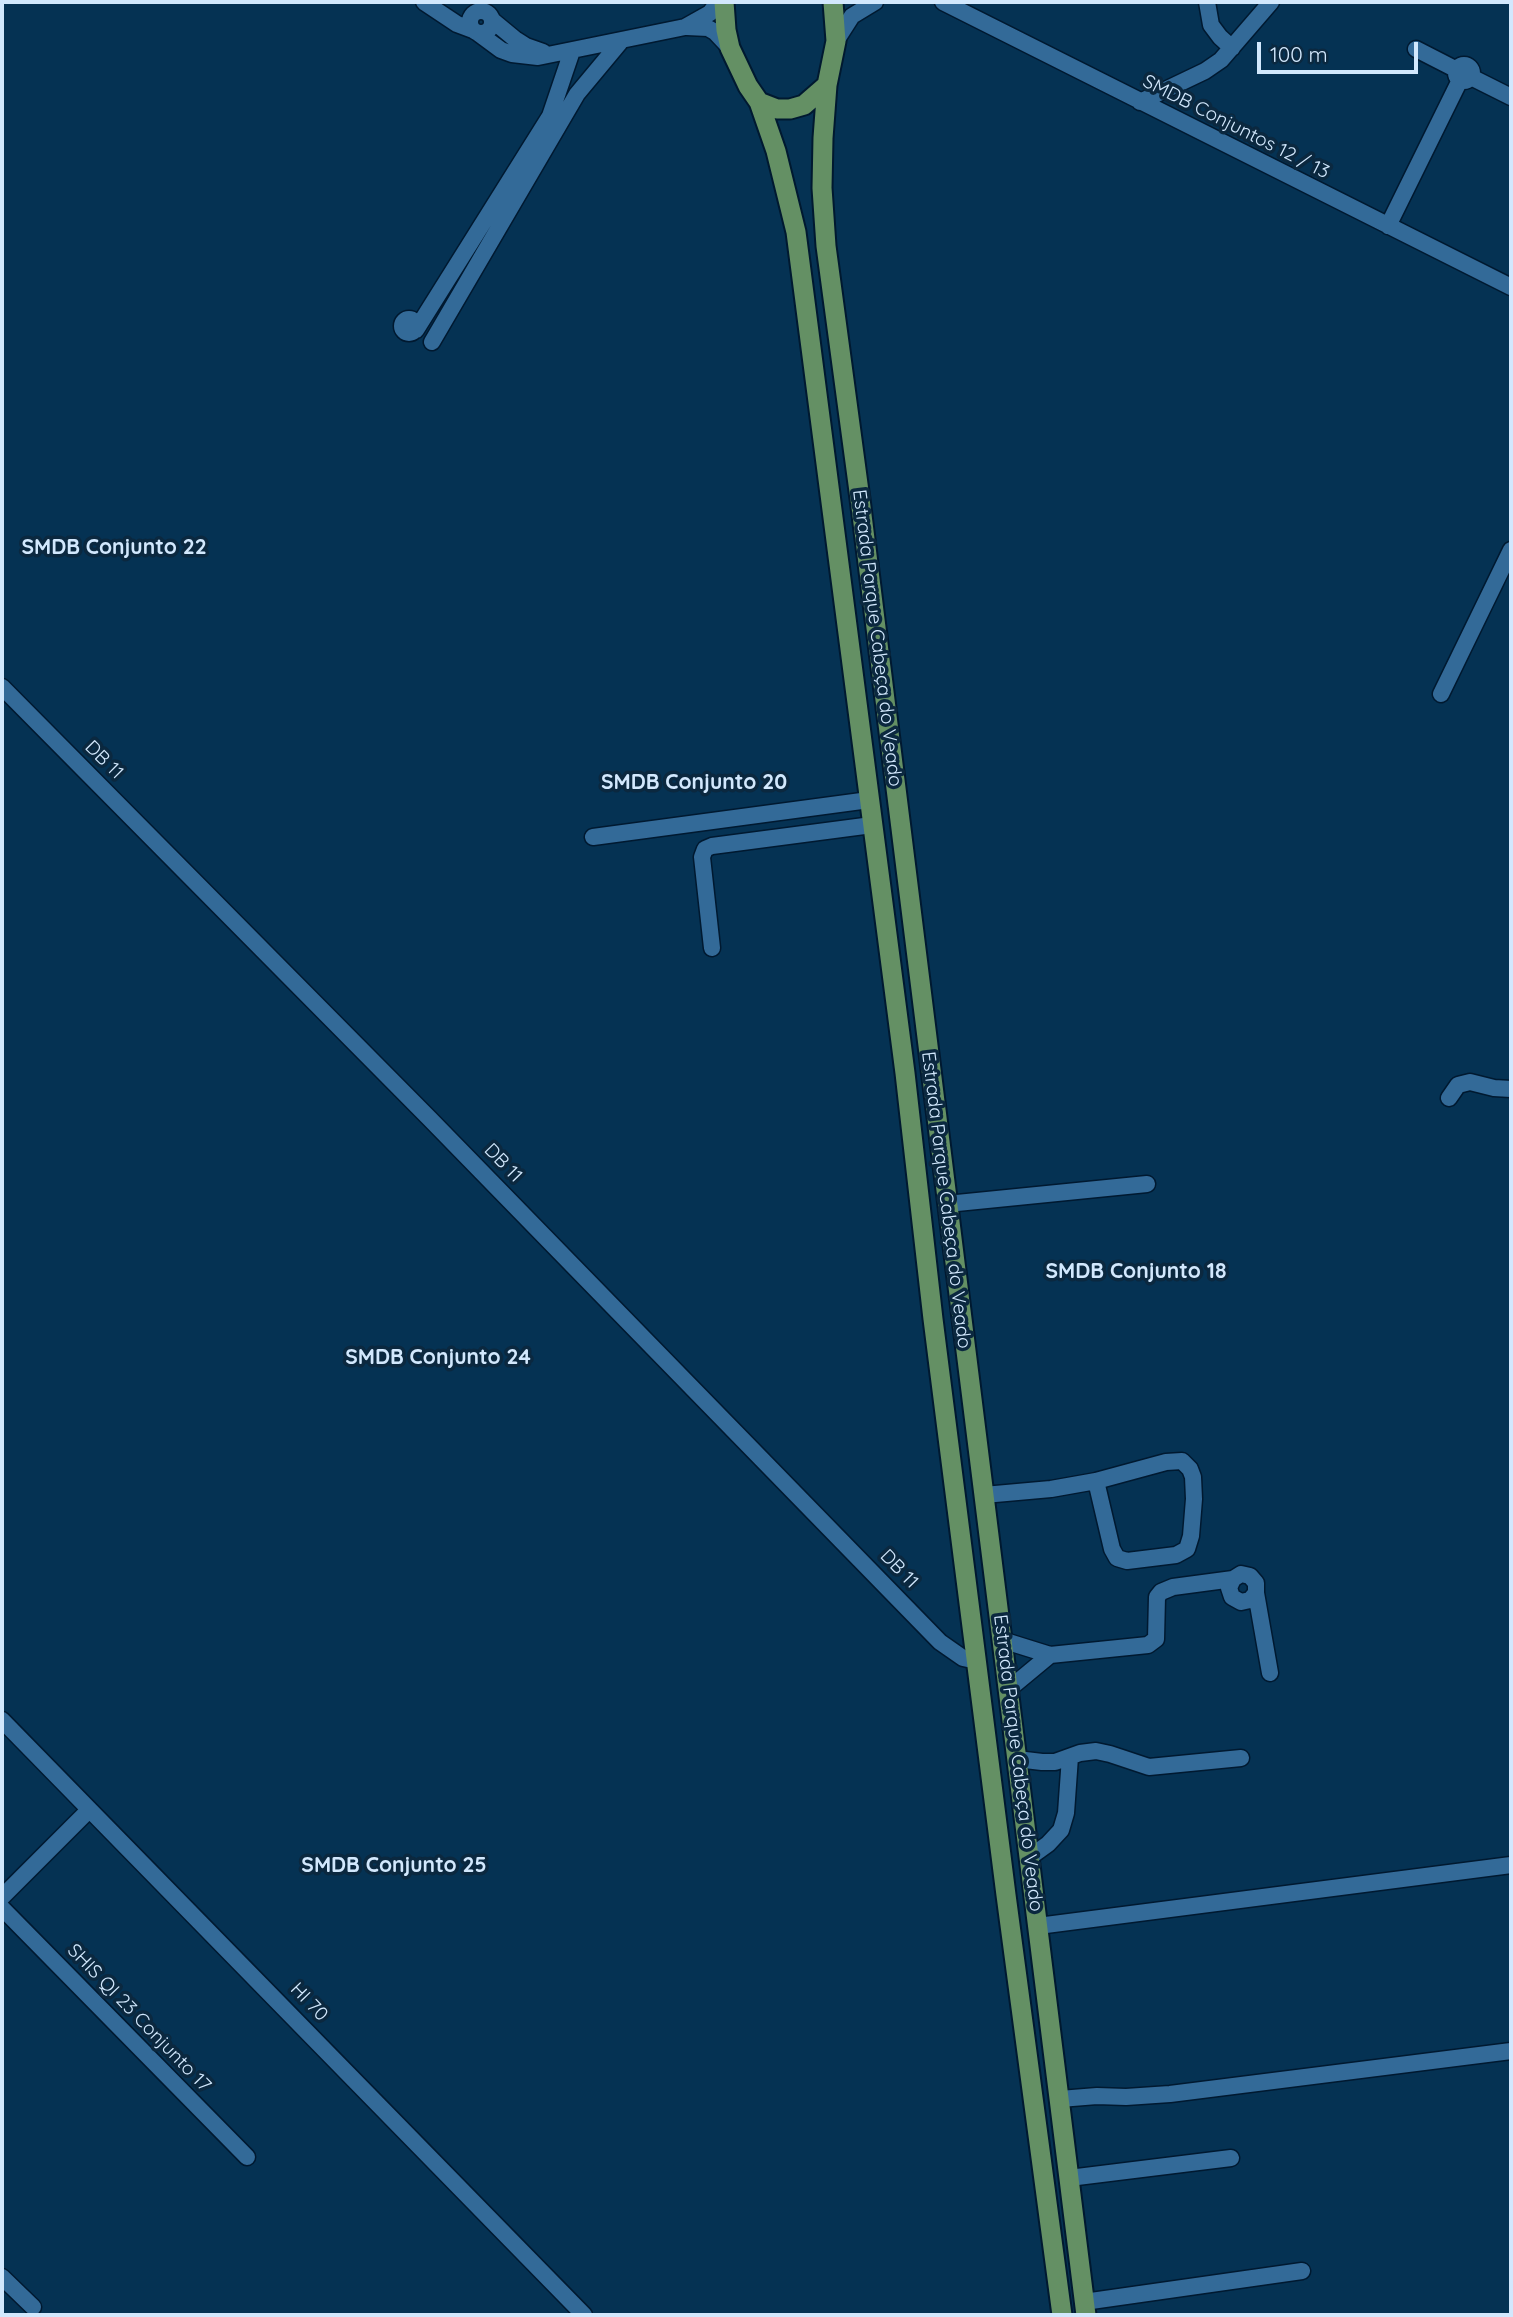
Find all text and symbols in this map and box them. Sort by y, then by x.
scale bar [1261,28,1422,72]
text: 100 m [1270,41,1328,67]
street label: SMDB Conjuntos 12 / 13 [1139,70,1333,184]
street label: Estrada Parque Cabeça do Veado [847,488,907,788]
district label: SMDB Conjunto 22 [21,535,207,561]
street label: DB 11 [80,736,128,784]
district label: SMDB Conjunto 20 [601,770,787,796]
street label: Estrada Parque Cabeça do Veado [916,1050,976,1350]
street label: DB 11 [479,1139,527,1187]
district label: SMDB Conjunto 18 [1046,1259,1226,1285]
district label: SMDB Conjunto 24 [345,1345,531,1371]
street label: DB 11 [875,1545,923,1593]
street label: Estrada Parque Cabeça do Veado [988,1613,1048,1913]
district label: SMDB Conjunto 25 [301,1853,487,1879]
street label: SHIS QI 23 Conjunto 17 [62,1939,216,2097]
street label: HI 70 [285,1978,333,2026]

